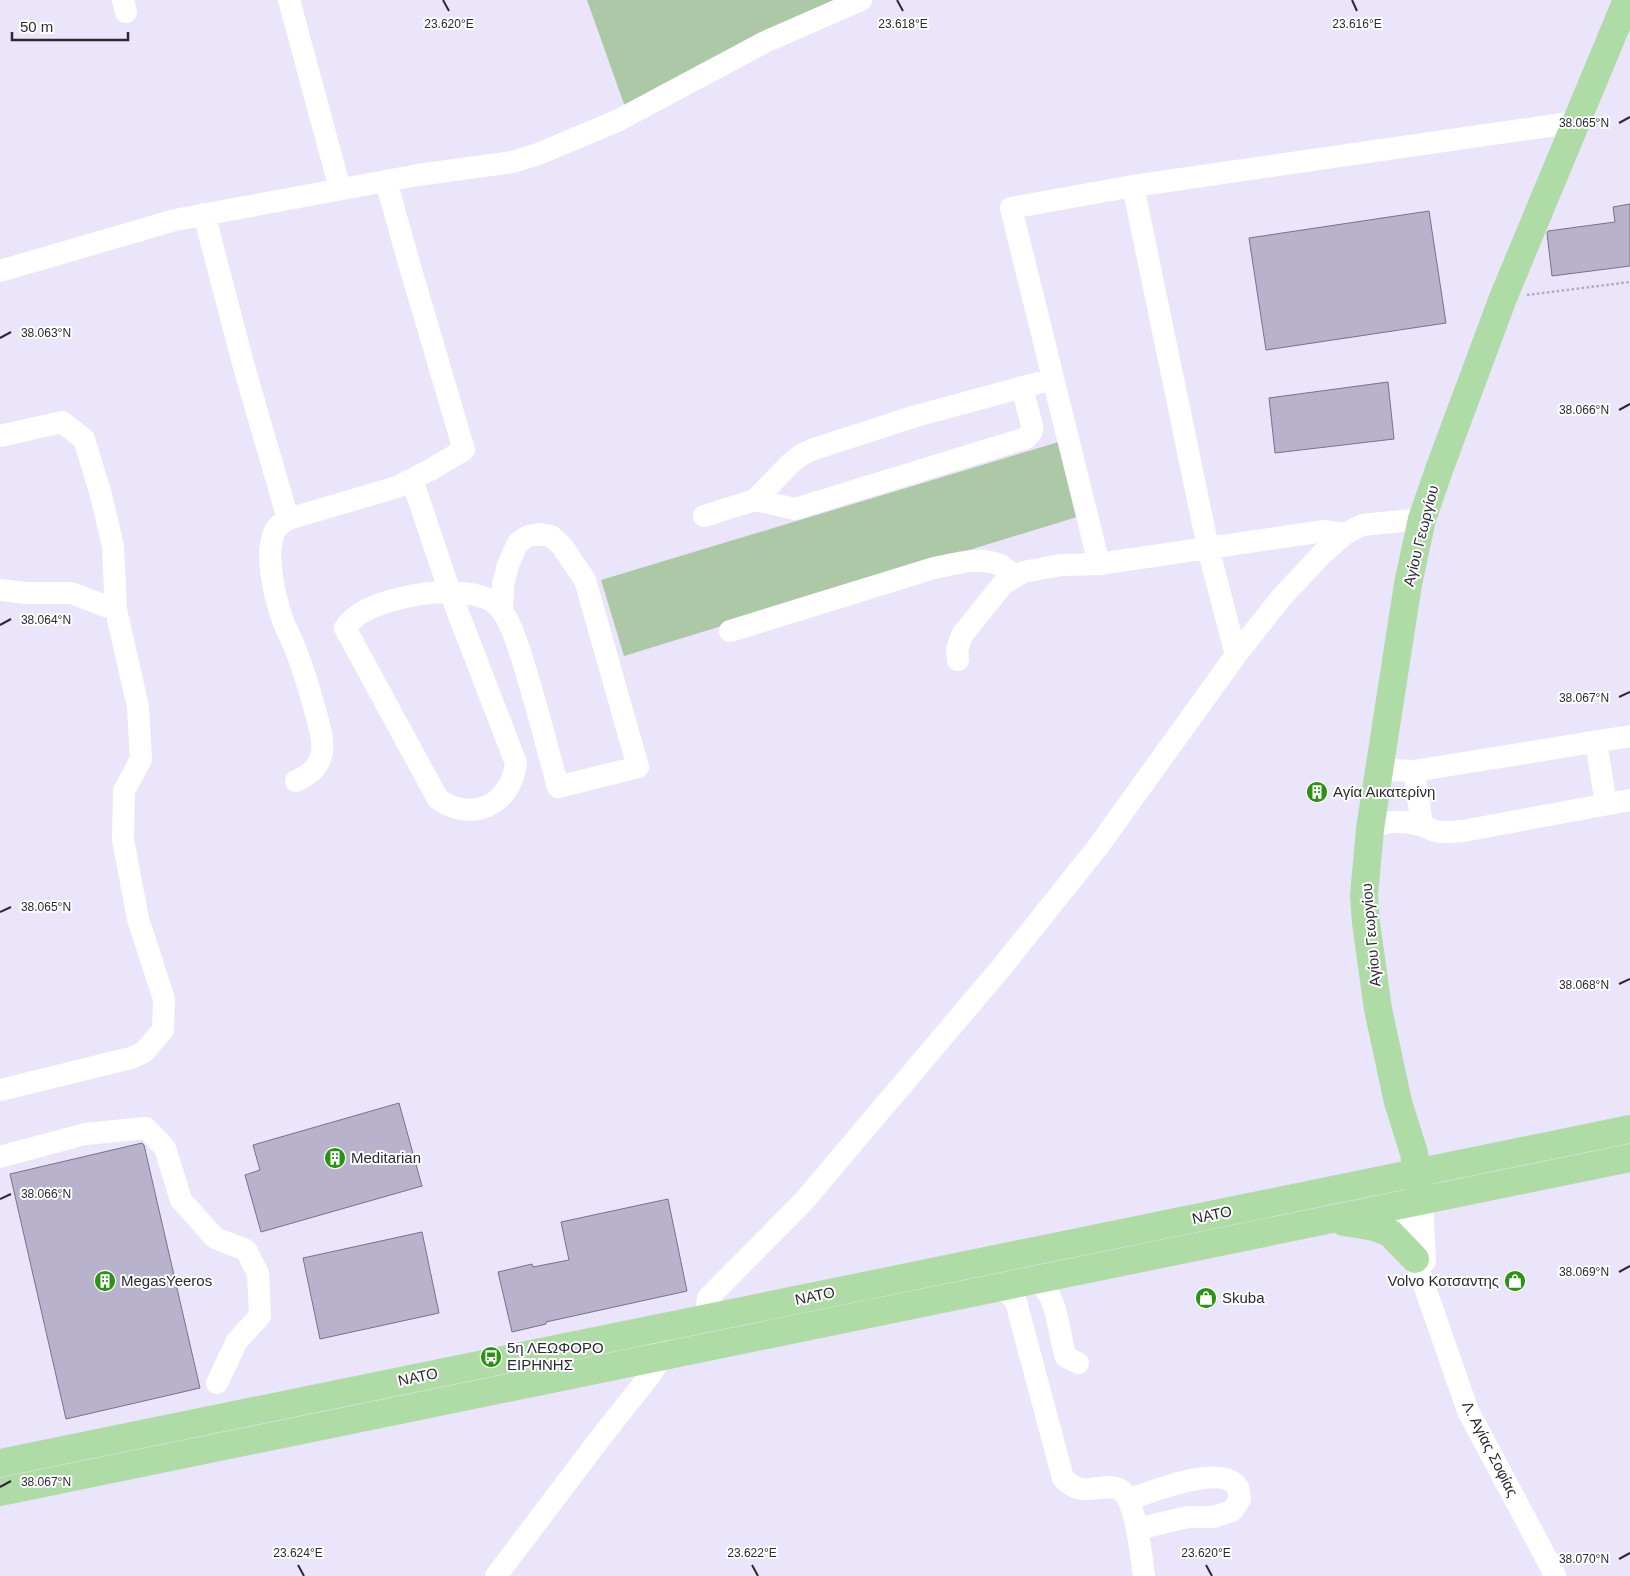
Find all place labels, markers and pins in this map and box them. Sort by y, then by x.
building icon: Αγία Αικατερίνη [1305,780,1329,804]
place label: Αγία Αικατερίνη [1333,783,1435,800]
building icon: Meditarian [323,1146,347,1170]
place label: Meditarian [351,1149,421,1166]
building icon: MegasYeeros [93,1269,117,1293]
shop icon: Volvo Κοτσαντης [1503,1269,1527,1293]
place label: MegasYeeros [121,1272,212,1289]
place label: Volvo Κοτσαντης [1388,1272,1499,1289]
shop icon: Skuba [1194,1286,1218,1310]
place label: Skuba [1222,1289,1265,1306]
place label: 5η ΛΕΩΦΟΡΟ ΕΙΡΗΝΗΣ [507,1339,604,1373]
bus stop icon: 5η ΛΕΩΦΟΡΟ ΕΙΡΗΝΗΣ [479,1345,503,1369]

